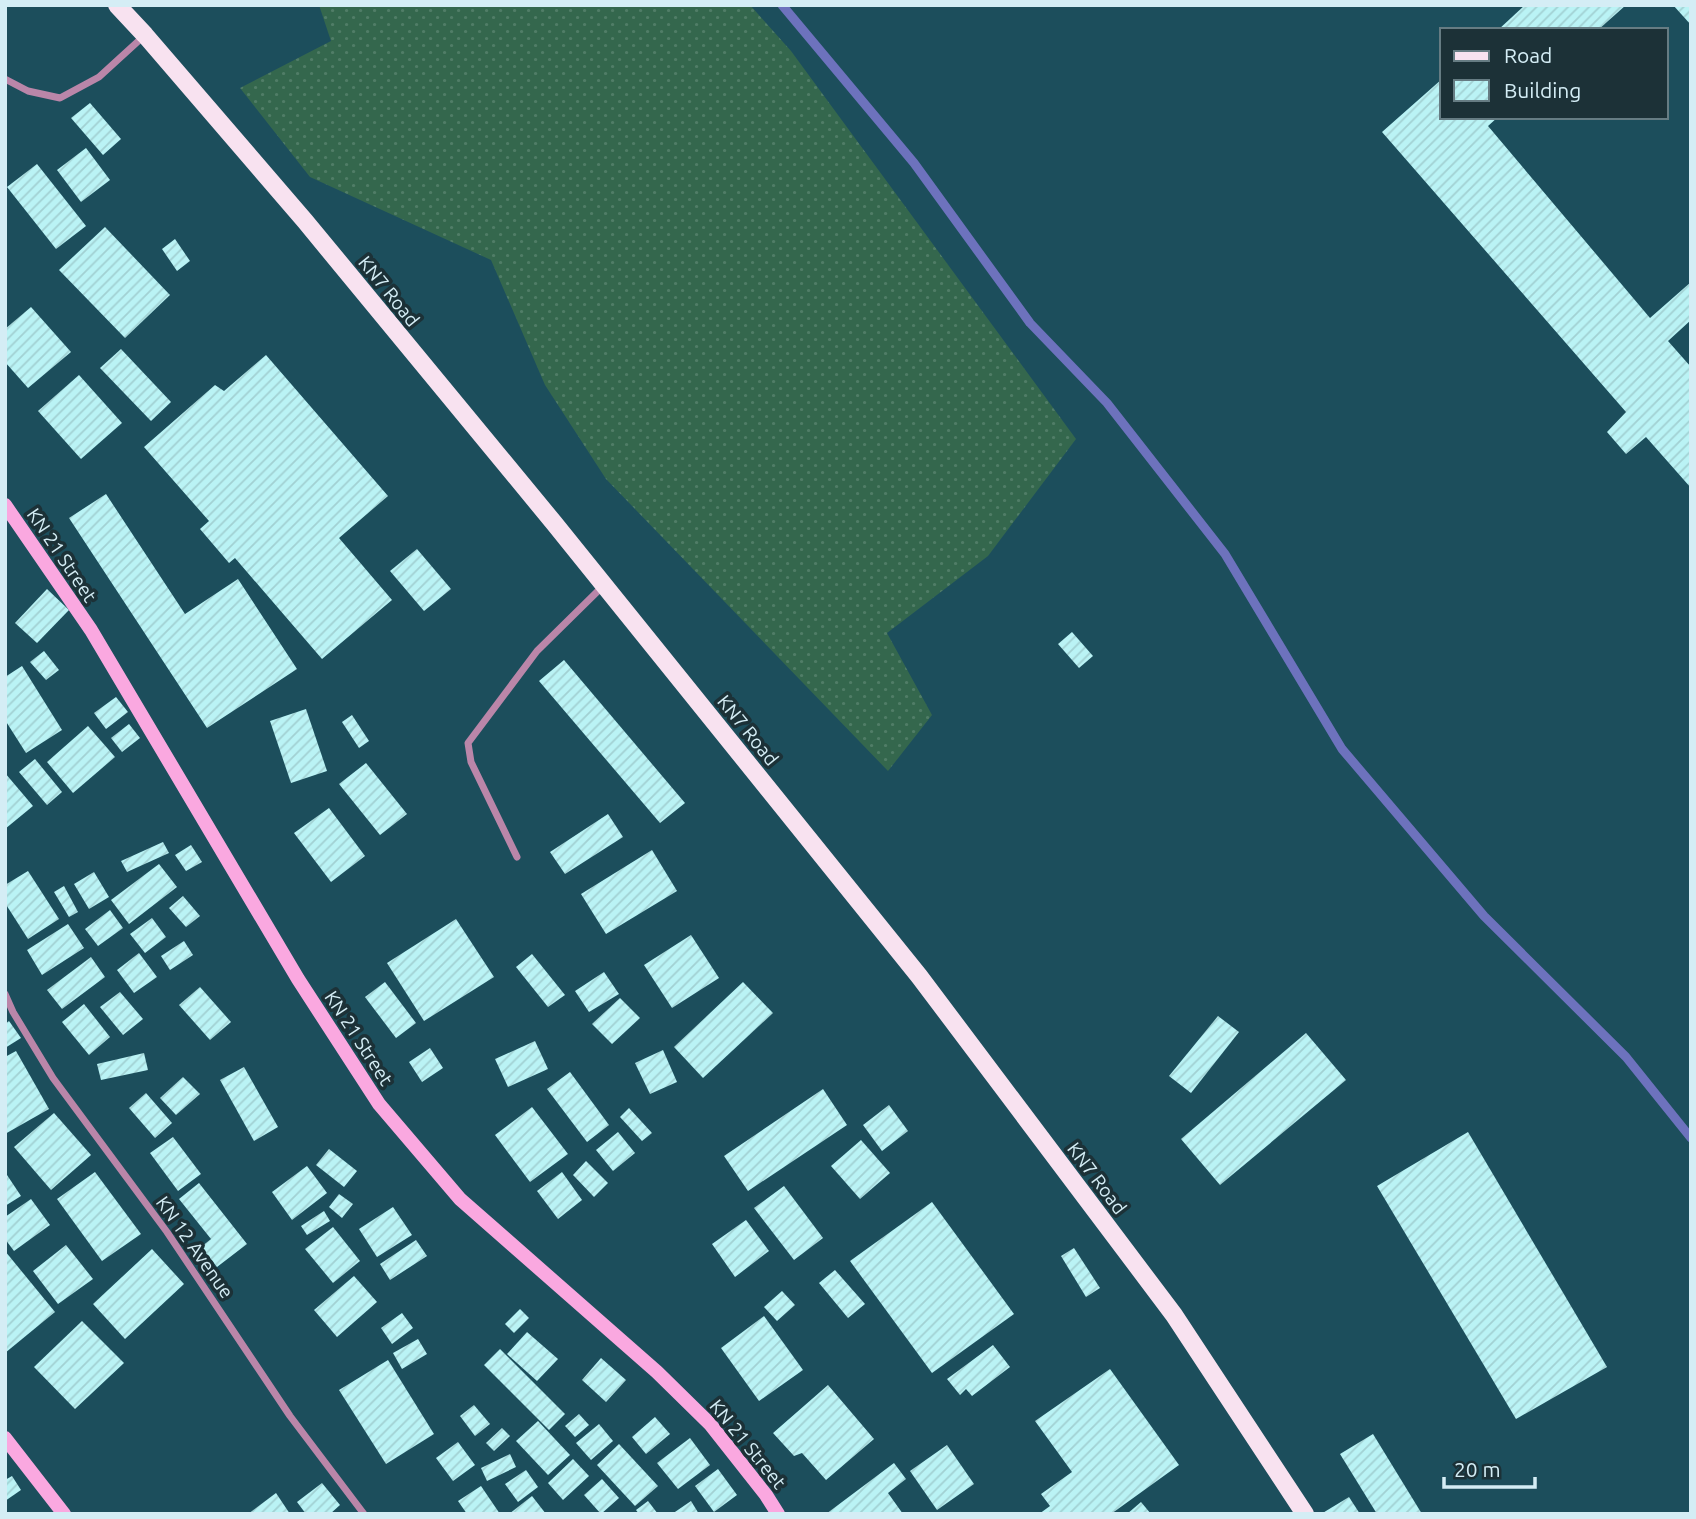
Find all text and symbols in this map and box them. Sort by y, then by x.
legend [1440,28,1668,119]
text: Road [1504,43,1552,67]
text: Building [1504,78,1581,102]
street label: KN7 Road [354,251,424,331]
street label: KN 21 Street [23,504,102,606]
street label: KN7 Road [713,690,783,770]
street label: KN 21 Street [320,987,398,1090]
street label: KN7 Road [1063,1138,1131,1218]
street label: KN 12 Avenue [152,1192,238,1302]
street label: KN 21 Street [705,1395,791,1493]
scale bar [1444,1446,1535,1490]
text: 20 m [1454,1457,1501,1481]

